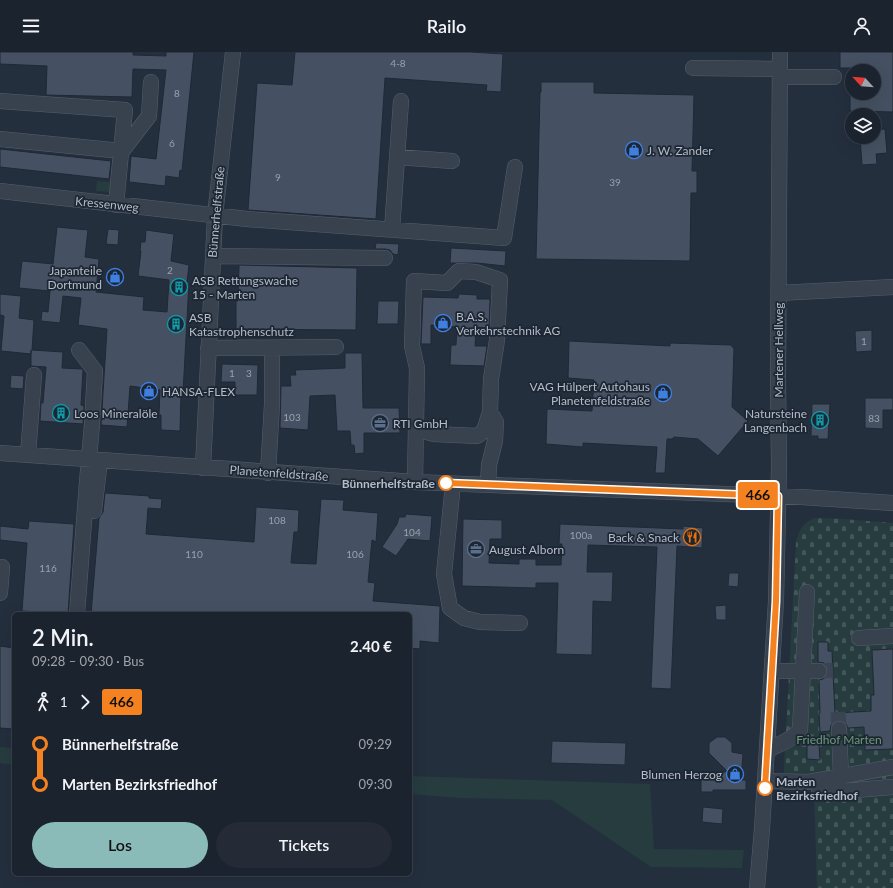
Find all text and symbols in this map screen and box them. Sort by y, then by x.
icon: menu [20,15,42,37]
text: Railo [427,15,466,37]
icon: person [851,15,873,37]
house number: 4-8 [390,57,406,69]
north arrow [845,64,881,100]
map controls [845,64,881,144]
house number: 8 [174,87,180,99]
button: layers [845,108,881,144]
house number: 6 [169,137,175,149]
shop icon: J. W. Zander [624,140,644,160]
place label: J. W. Zander [647,143,713,158]
street label: Bünnerhelfstraße [205,166,227,258]
house number: 9 [275,171,281,183]
house number: 39 [609,176,621,188]
street label: Kressenweg [75,193,139,215]
place label: Japanteile Dortmund [48,263,102,292]
house number: 2 [167,264,173,276]
shop icon: Japanteile Dortmund [105,267,125,287]
place label: ASB Rettungswache 15 - Marten [192,273,298,302]
building icon: ASB Rettungswache 15 - Marten [169,277,189,297]
street label: Martener Hellweg [771,302,786,398]
place label: B.A.S. Verkehrstechnik AG [456,309,561,338]
place label: ASB Katastrophenschutz [189,310,295,339]
shop icon: B.A.S. Verkehrstechnik AG [433,313,453,333]
building icon: ASB Katastrophenschutz [166,314,186,334]
house number: 1 [861,335,867,347]
house number: 1 [229,367,235,379]
house number: 3 [246,367,252,379]
place label: VAG Hülpert Autohaus Planetenfeldstraße [530,379,650,408]
shop icon: HANSA-FLEX [139,381,159,401]
shop icon: VAG Hülpert Autohaus Planetenfeldstraße [653,383,673,403]
place label: HANSA-FLEX [162,384,235,399]
building icon: Loos Mineralöle [51,403,71,423]
place label: Loos Mineralöle [74,406,158,421]
place label: Natursteine Langenbach [744,406,807,435]
building icon: Natursteine Langenbach [810,410,830,430]
house number: 103 [283,411,301,423]
house number: 83 [868,412,880,424]
office icon: RTI GmbH [370,413,390,433]
place label: RTI GmbH [393,416,448,431]
street label: Planetenfeldstraße [229,462,329,484]
marker: Bünnerhelfstraße [438,475,454,491]
place label: Bünnerhelfstraße [342,476,436,491]
line badge: 466 [735,482,781,508]
text: 466 [746,486,770,503]
house number: 108 [268,514,286,526]
house number: 104 [403,526,421,538]
restaurant icon: Back & Snack [682,527,702,547]
house number: 100a [570,529,592,541]
place label: Back & Snack [608,530,680,545]
office icon: August Alborn [466,539,486,559]
place label: August Alborn [489,542,564,557]
house number: 110 [185,548,203,560]
house number: 106 [346,548,364,560]
house number: 116 [39,562,57,574]
text: 2 Min. [32,624,94,651]
text: 2.40 € [350,637,392,655]
text: 09:28 – 09:30 · Bus [32,653,144,669]
icon: walk [32,691,54,713]
icon: forward [74,691,96,713]
text: 466 [110,693,134,710]
text: 1 [60,694,68,710]
park label: Friedhof Marten [796,732,882,747]
text: Bünnerhelfstraße [62,735,179,753]
text: 09:29 [359,736,392,752]
shop icon: Blumen Herzog [725,764,745,784]
place label: Blumen Herzog [641,767,722,782]
place label: Marten Bezirksfriedhof [776,774,859,803]
text: Marten Bezirksfriedhof [62,775,217,793]
text: 09:30 [359,776,392,792]
marker: Marten Bezirksfriedhof [757,780,773,796]
button: Los [32,822,208,868]
button: Tickets [216,822,392,868]

